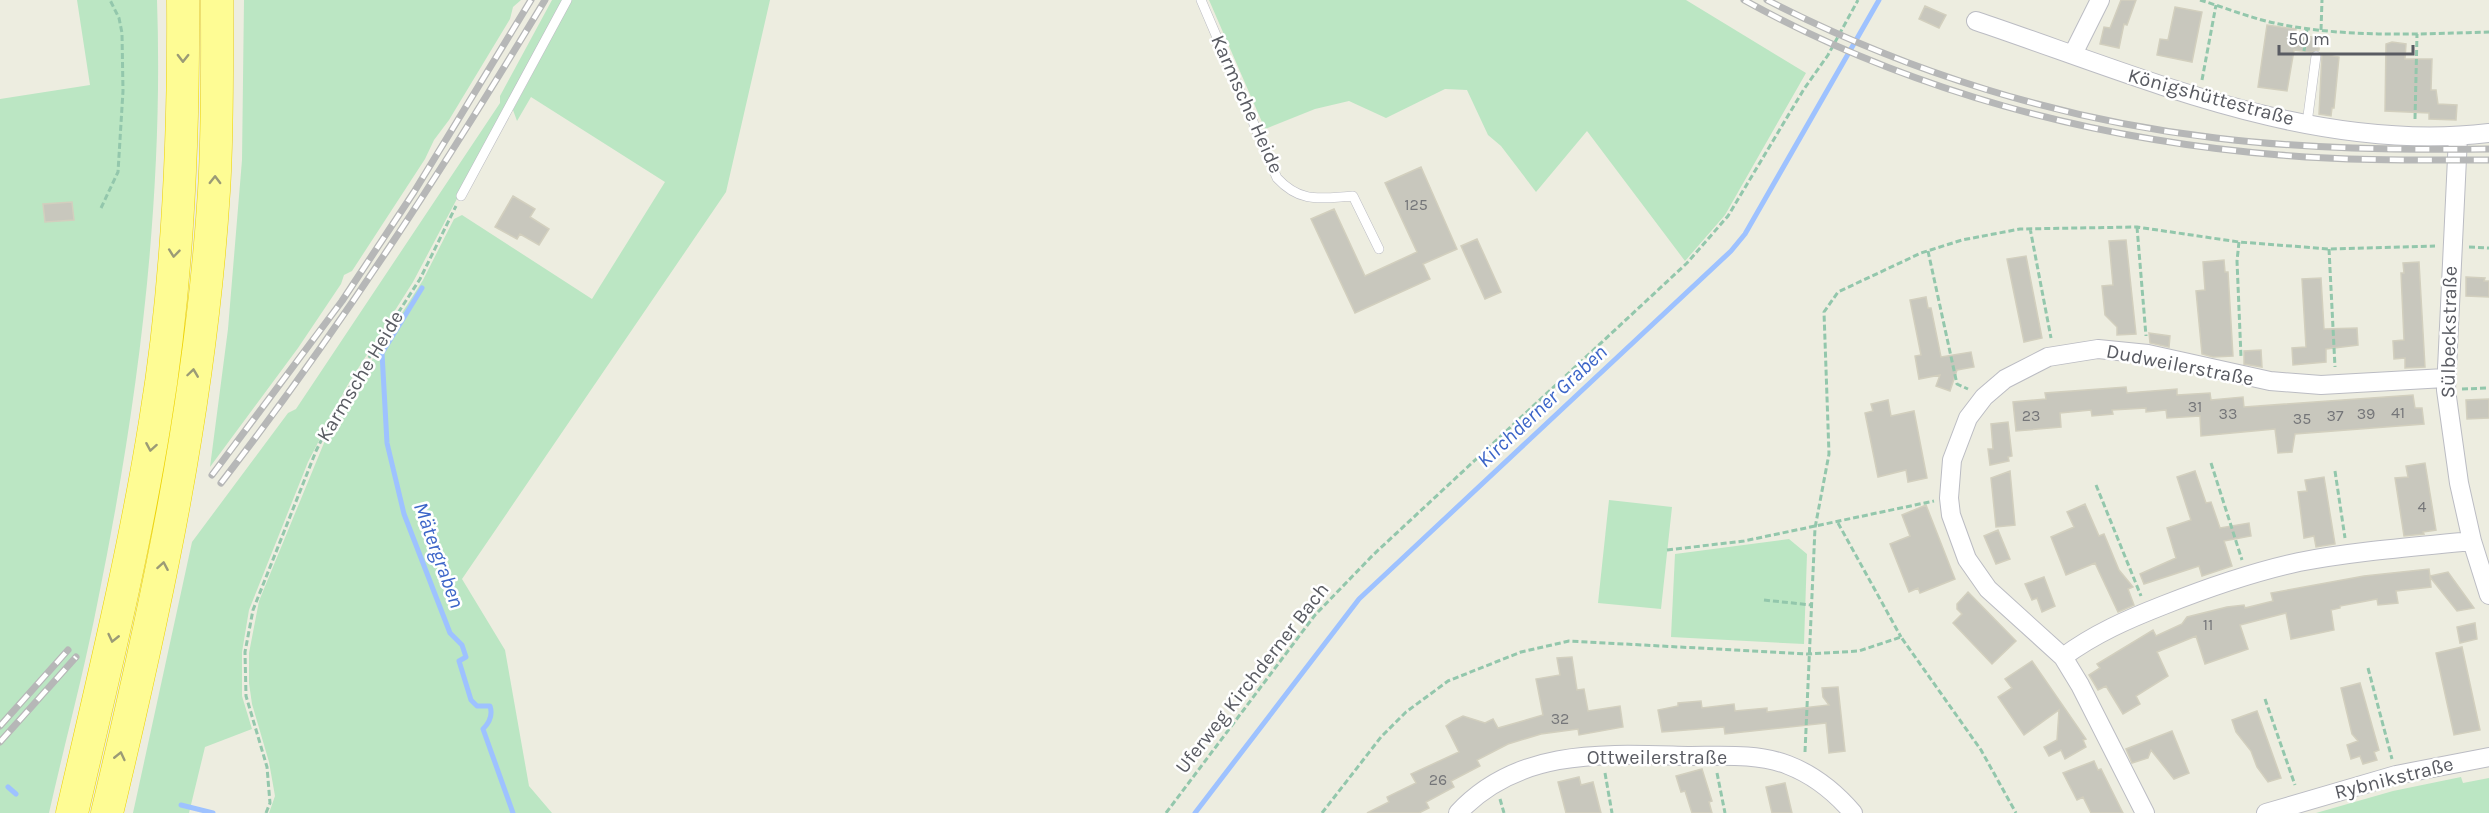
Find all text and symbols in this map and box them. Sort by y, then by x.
scale bar [2279,18,2412,56]
text: 50 m [2288,28,2330,50]
street label: Karmsche Heide [1206,31,1288,177]
one-way arrow [177,54,189,63]
street label: Königshüttestraße [2125,64,2297,130]
one-way arrow [208,175,221,184]
house number: 125 [1404,195,1428,214]
one-way arrow [168,249,181,258]
street label: Sülbeckstraße [2436,266,2462,398]
street label: Karmsche Heide [312,306,408,446]
street label: Dudweilerstraße [2104,339,2256,391]
water label: Kirchderner Graben [1472,340,1612,472]
one-way arrow [187,369,199,378]
house number: 31 [2188,397,2202,416]
house number: 41 [2391,403,2405,422]
house number: 33 [2219,404,2237,423]
house number: 39 [2357,404,2375,423]
house number: 23 [2022,406,2040,425]
house number: 37 [2327,406,2344,425]
house number: 35 [2293,409,2311,428]
one-way arrow [145,441,158,451]
house number: 4 [2418,497,2427,516]
water label: Mätergraben [409,499,469,611]
one-way arrow [157,561,169,571]
street label: Uferweg Kirchderner Bach [1170,578,1334,778]
house number: 11 [2203,615,2213,634]
one-way arrow [107,633,120,643]
house number: 32 [1551,709,1569,728]
street label: Ottweilerstraße [1587,746,1727,769]
one-way arrow [113,751,126,761]
street label: Rybnikstraße [2332,752,2456,804]
house number: 26 [1429,770,1447,789]

